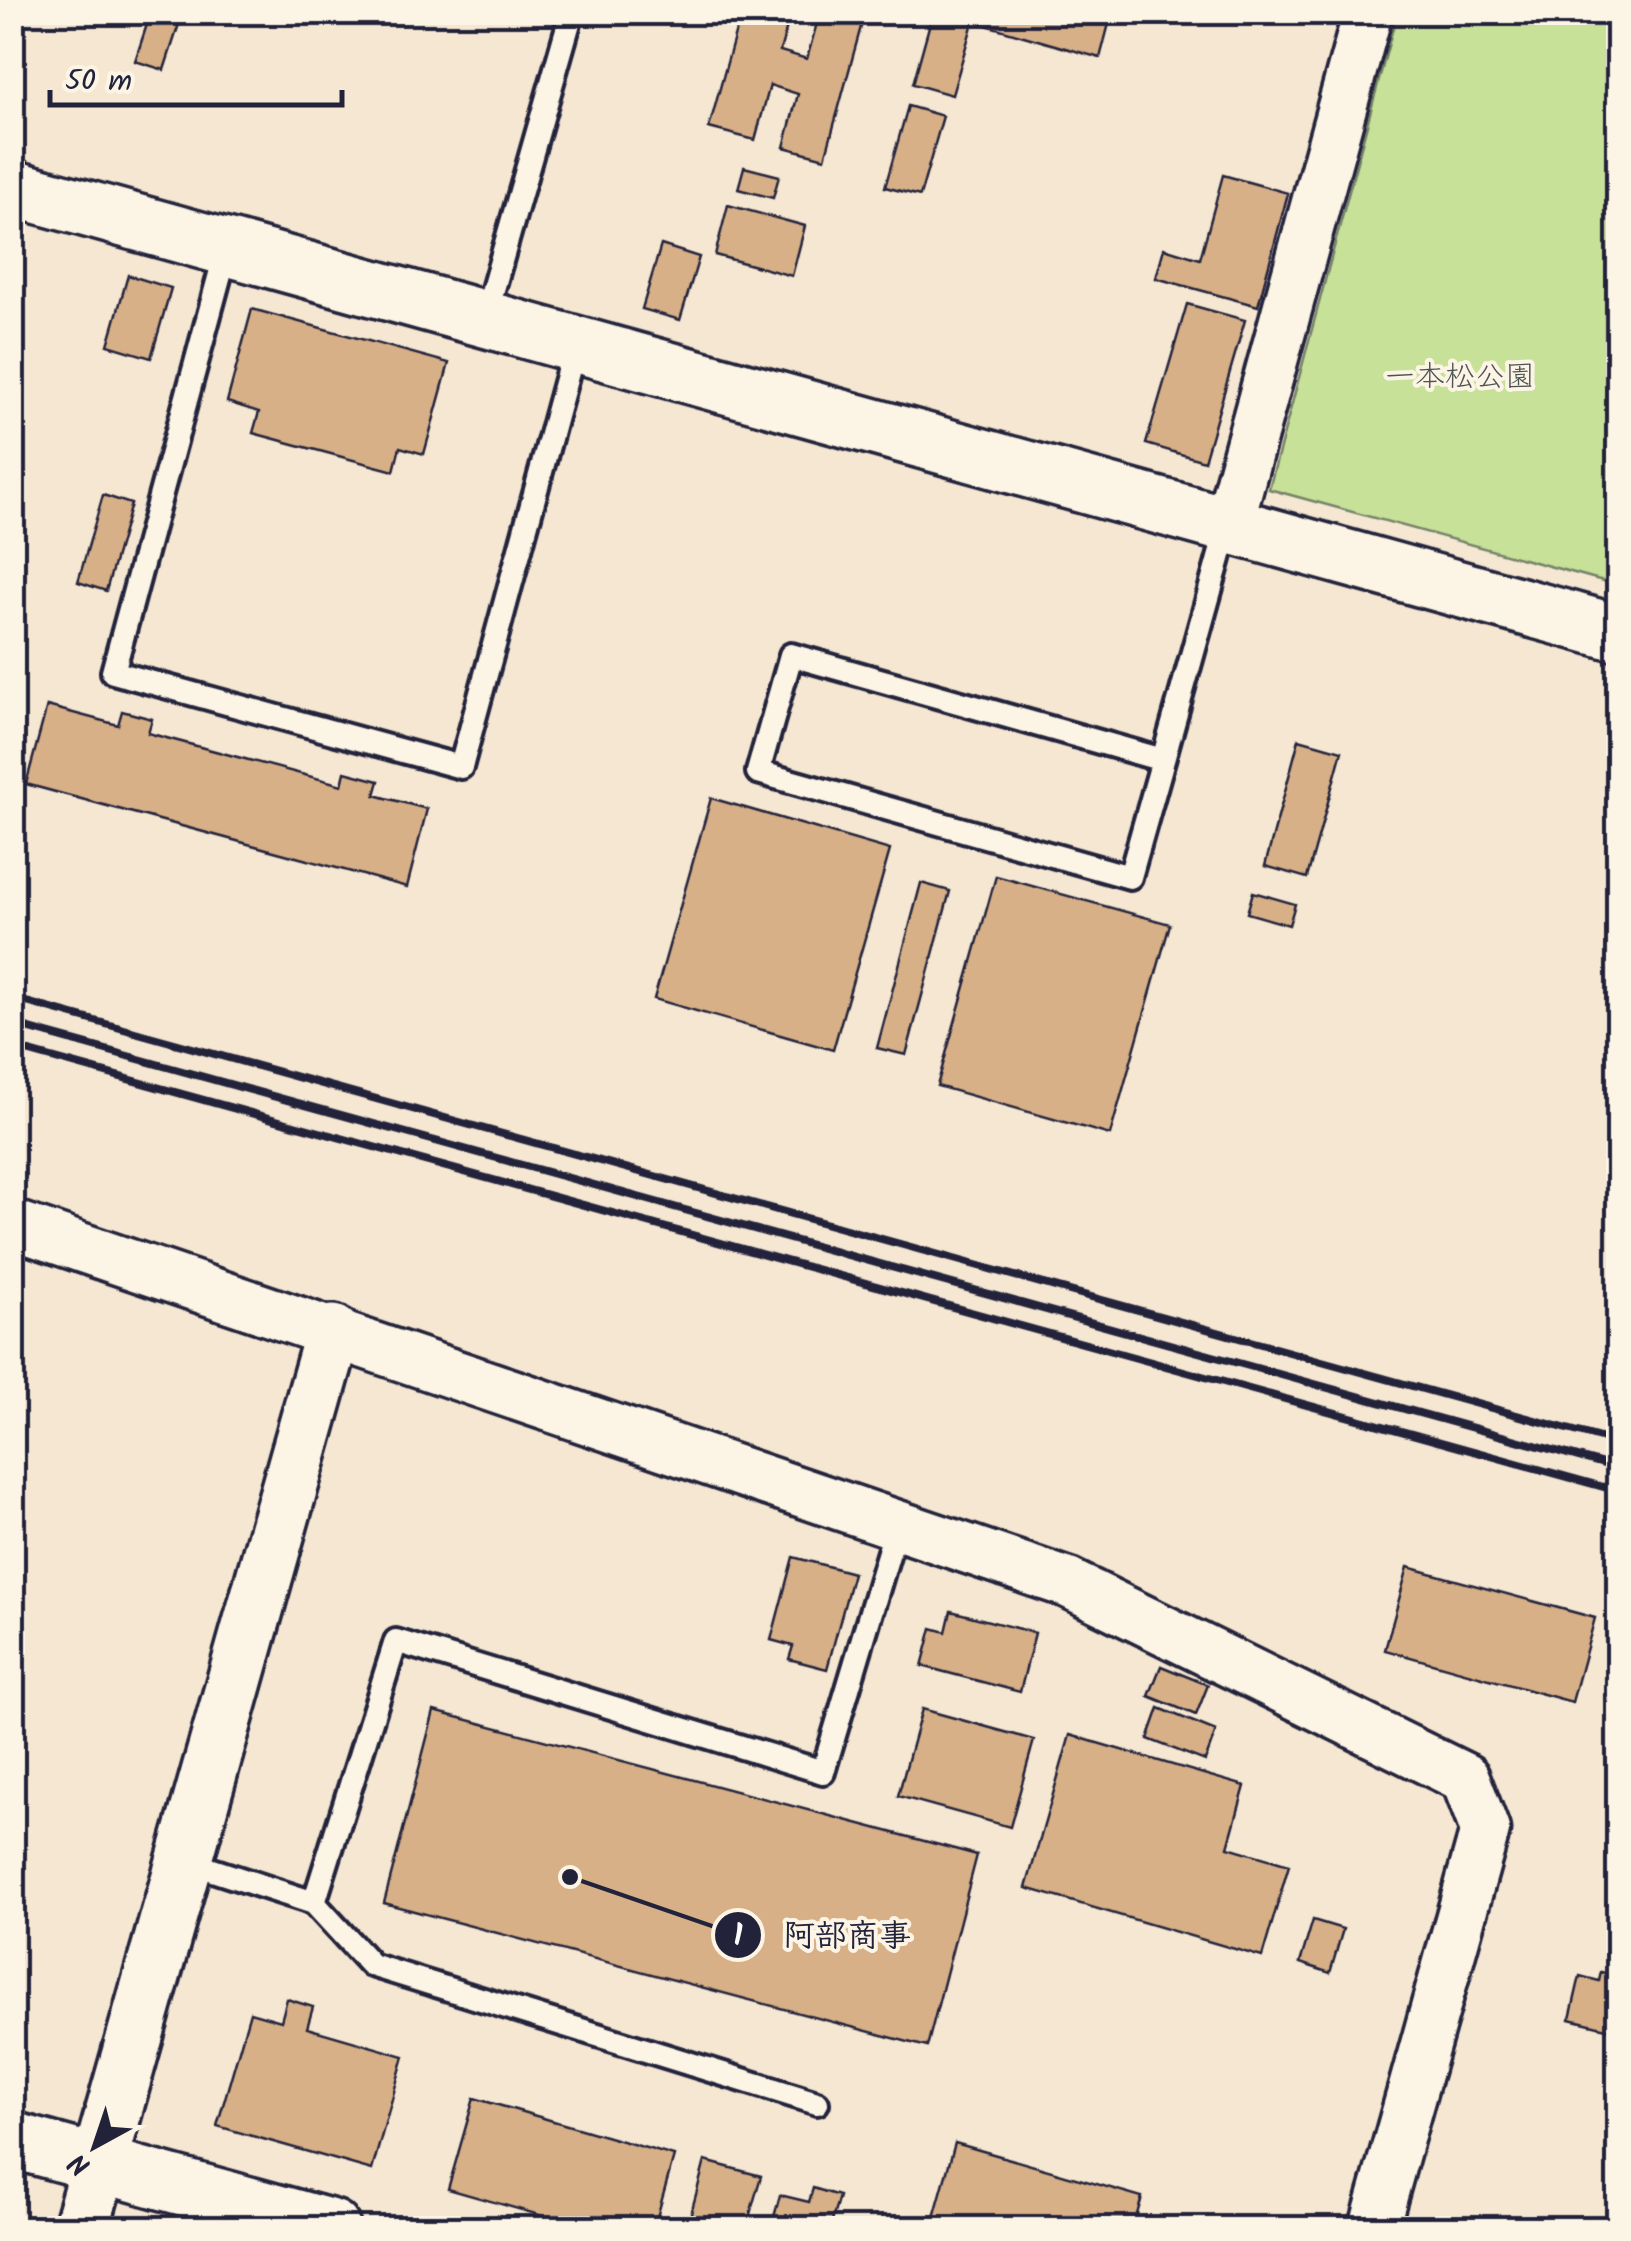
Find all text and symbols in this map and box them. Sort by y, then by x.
scale bar [50,45,342,107]
text: 50 m [65,58,132,106]
park label: 一本松公園 [1385,354,1535,402]
callout: 阿部商事 [713,1904,931,1966]
text: 阿部商事 [783,1912,911,1963]
text: 1 [733,1913,743,1961]
north arrow [45,2096,145,2196]
text: N [59,2140,102,2186]

